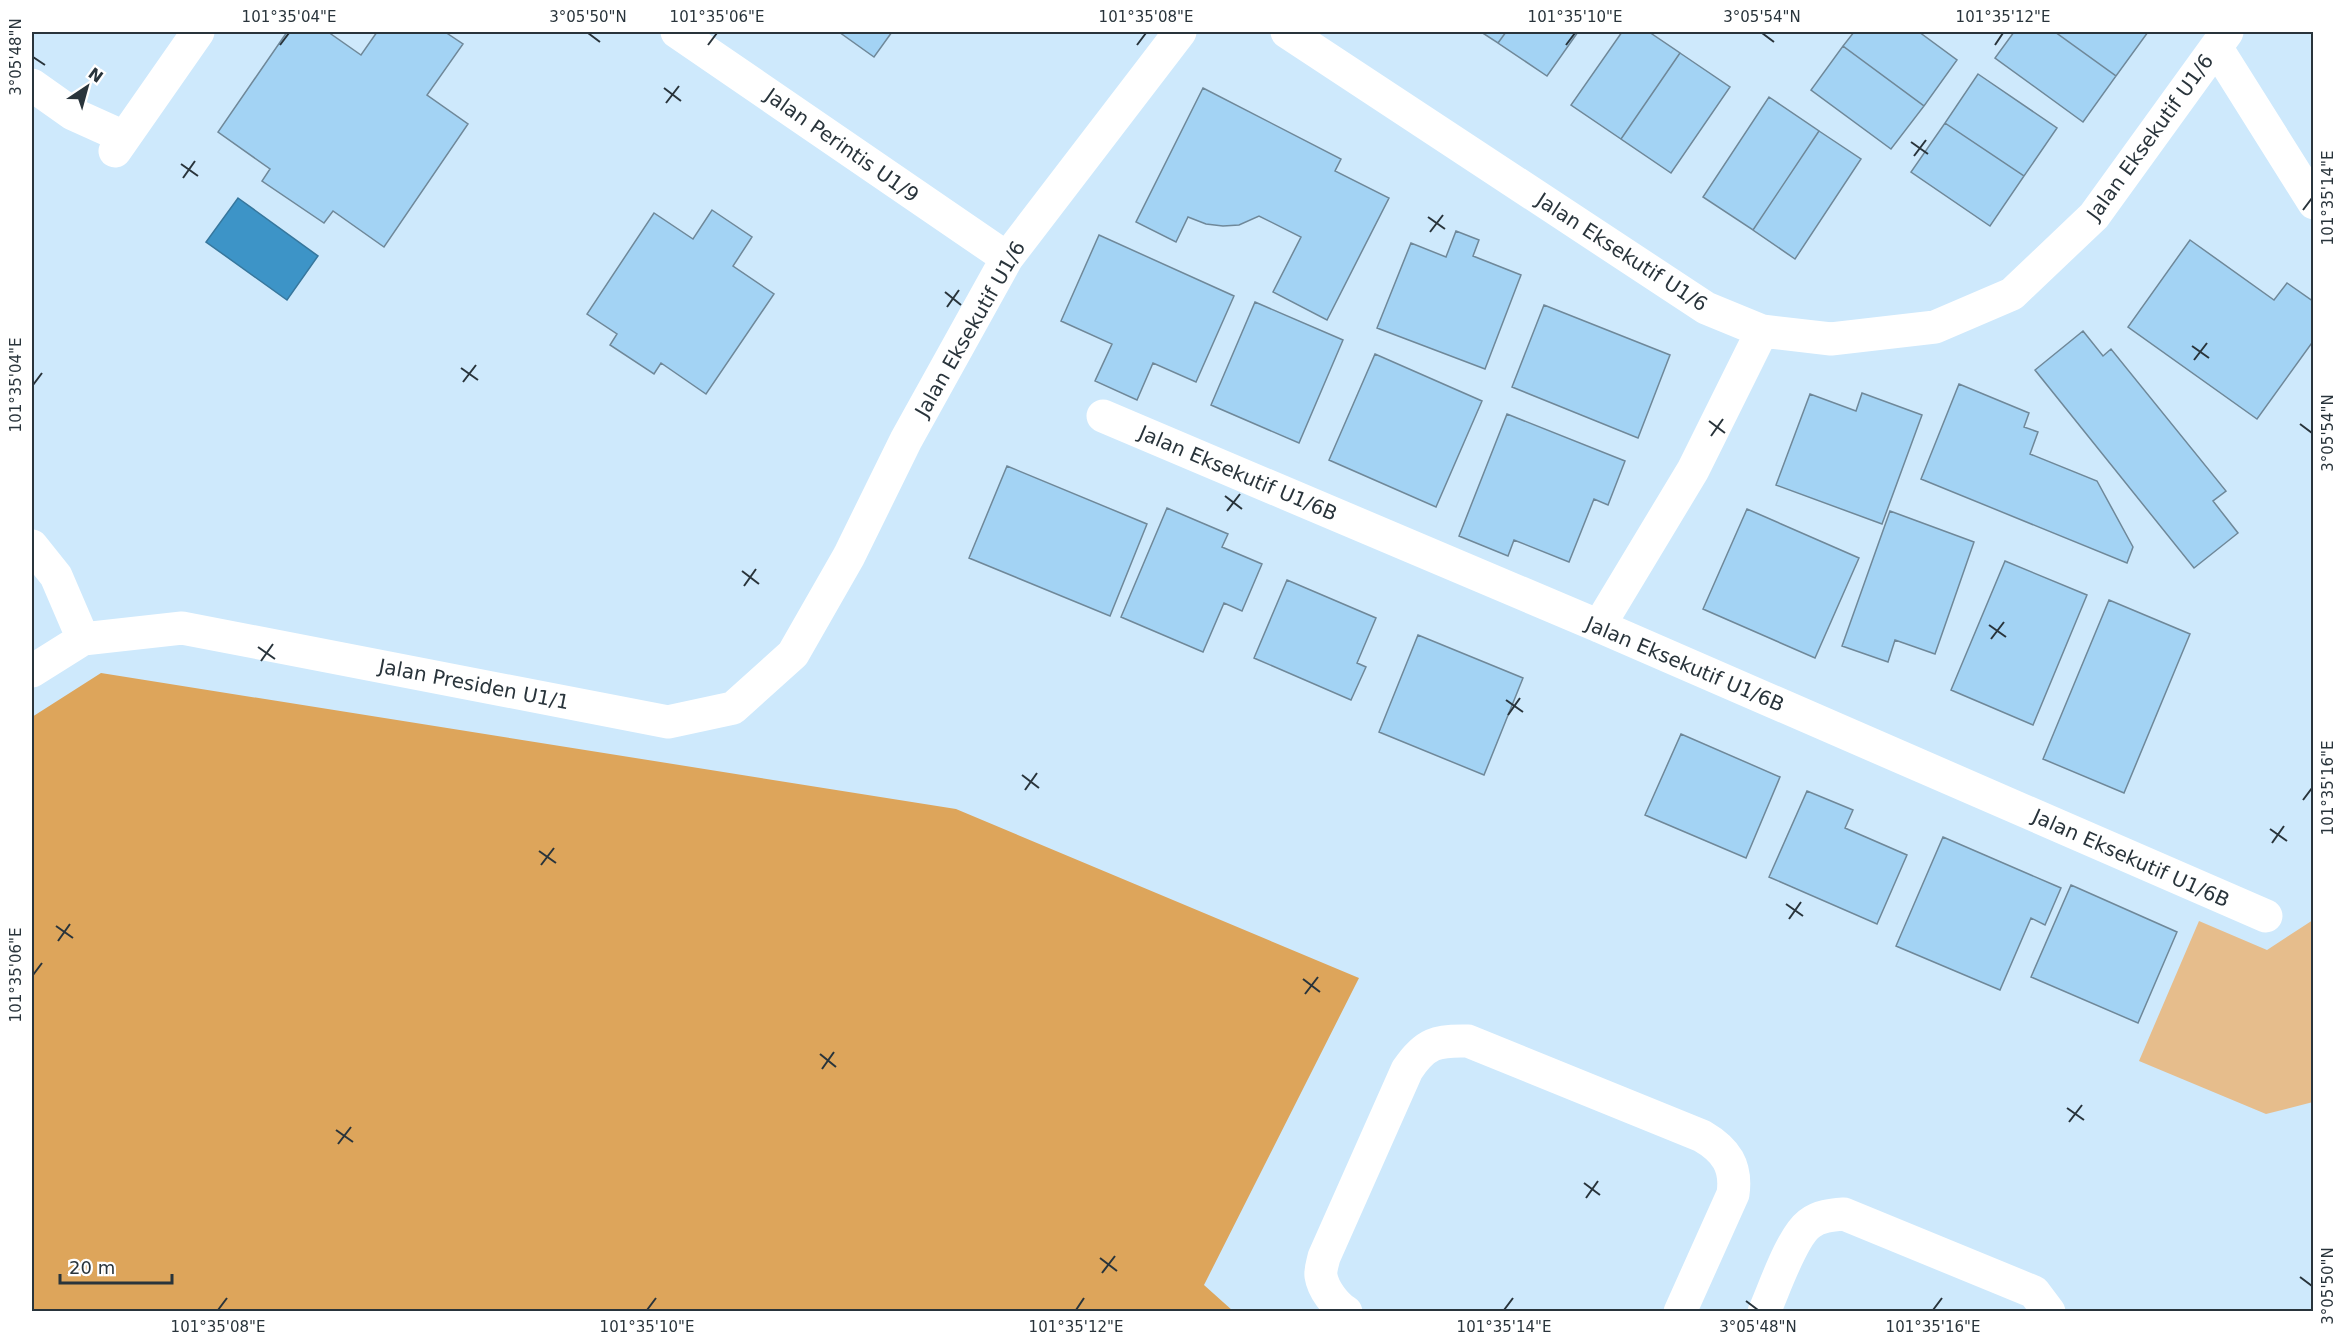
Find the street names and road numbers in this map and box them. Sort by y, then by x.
street label: Jalan Eksekutif U1/6 [2081,49,2218,226]
street label: Jalan Perintis U1/9 [759,82,923,207]
street label: Jalan Eksekutif U1/6 [1530,187,1712,316]
street label: Jalan Eksekutif U1/6 [909,237,1030,423]
street label: Jalan Eksekutif U1/6B [1133,420,1341,526]
street label: Jalan Eksekutif U1/6B [1580,611,1788,717]
street label: Jalan Presiden U1/1 [375,653,571,714]
street label: Jalan Eksekutif U1/6B [2027,803,2233,912]

